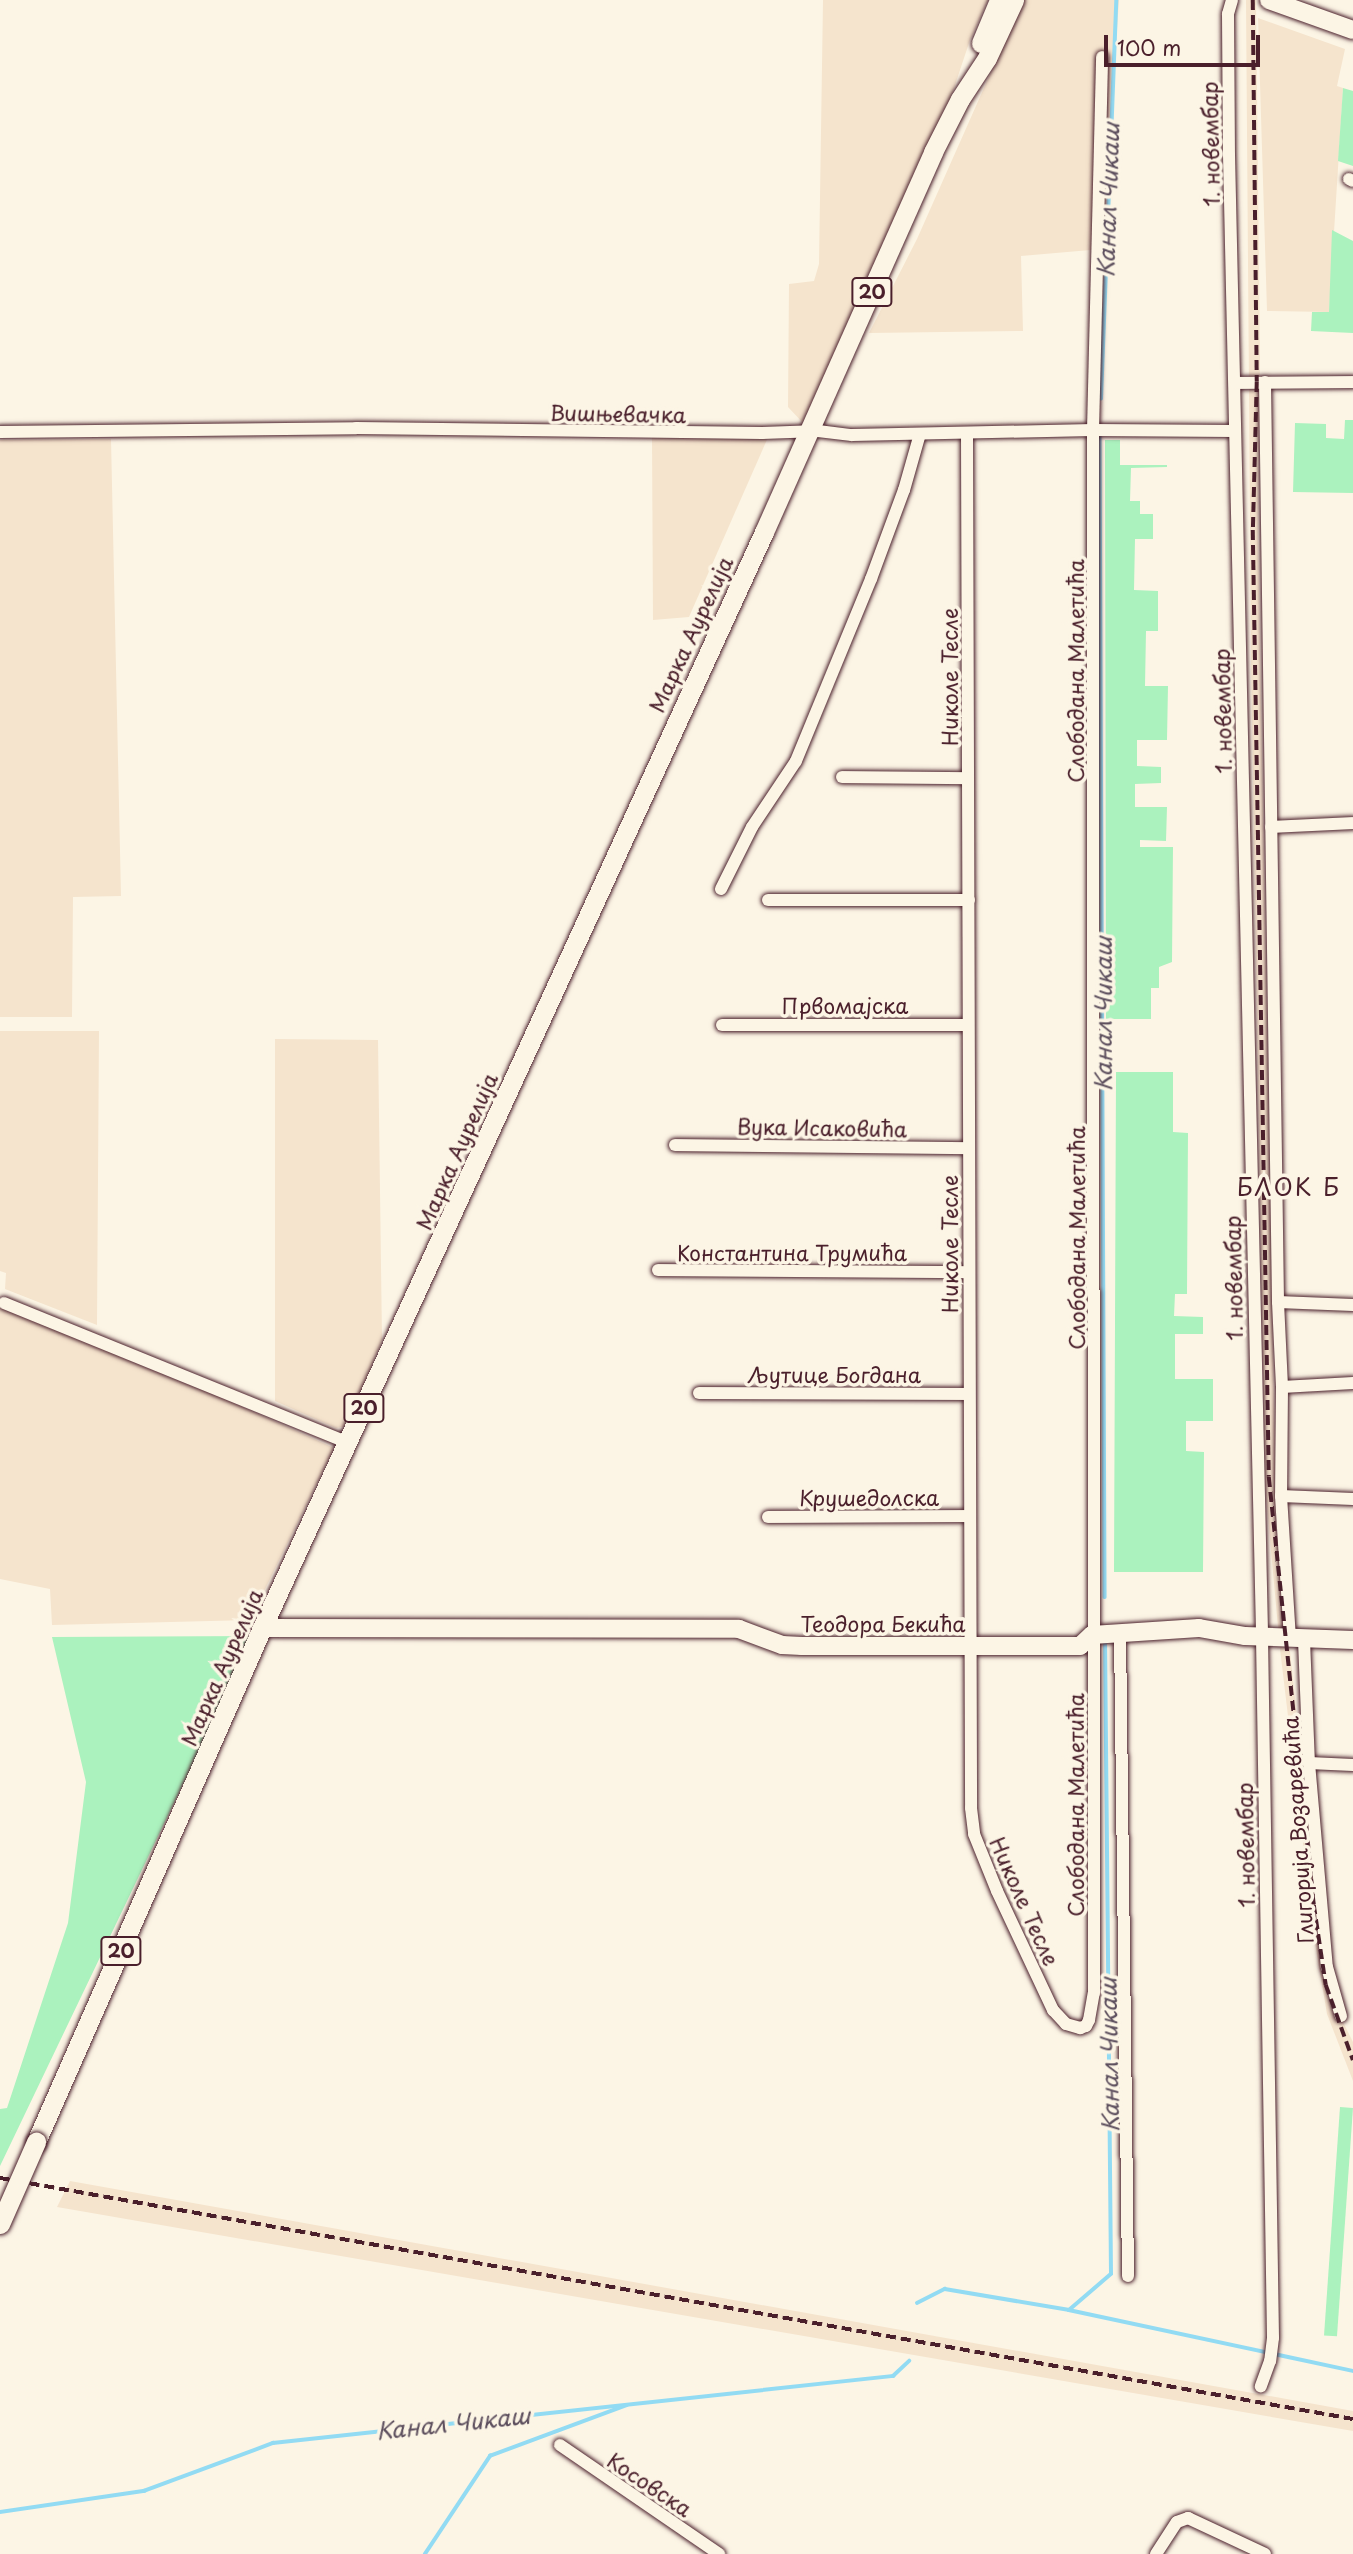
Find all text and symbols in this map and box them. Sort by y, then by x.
scale bar [1108,21,1264,65]
text: 100 m [1117,31,1181,63]
street label: 1. новембар [1196,81,1224,207]
water label: Канал Чикаш [1092,122,1124,278]
road number: 20 [851,276,893,308]
street label: Вишњевачка [550,399,686,427]
street label: Марка Аурелија [643,551,737,717]
street label: Слободана Малетића [1062,558,1088,784]
street label: Николе Тесле [936,608,962,746]
street label: 1. новембар [1208,648,1236,774]
water label: Канал Чикаш [1089,937,1117,1091]
street label: Првомајска [782,992,908,1018]
street label: Марка Аурелија [410,1068,502,1234]
street label: Вука Исаковића [736,1113,908,1141]
street label: Слободана Малетића [1063,1125,1089,1351]
district label: БЛОК Б [1239,1173,1339,1201]
street label: Николе Тесле [936,1175,962,1313]
street label: 1. новембар [1219,1215,1247,1341]
street label: Константина Трумића [676,1239,908,1265]
street label: Љутице Богдана [747,1361,921,1387]
road number: 20 [343,1392,385,1424]
street label: Крушедолска [799,1484,939,1510]
street label: Марка Аурелија [175,1584,267,1750]
street label: Теодора Бекића [800,1610,966,1636]
street label: Слободана Малетића [1062,1692,1088,1918]
street label: Глигорија Возаревића [1276,1715,1318,1945]
street label: 1. новембар [1231,1782,1259,1908]
street label: Николе Тесле [985,1833,1065,1969]
road number: 20 [100,1936,142,1966]
water label: Канал Чикаш [1094,1977,1124,2133]
water label: Канал Чикаш [375,2401,531,2445]
street label: Косовска [603,2447,697,2521]

